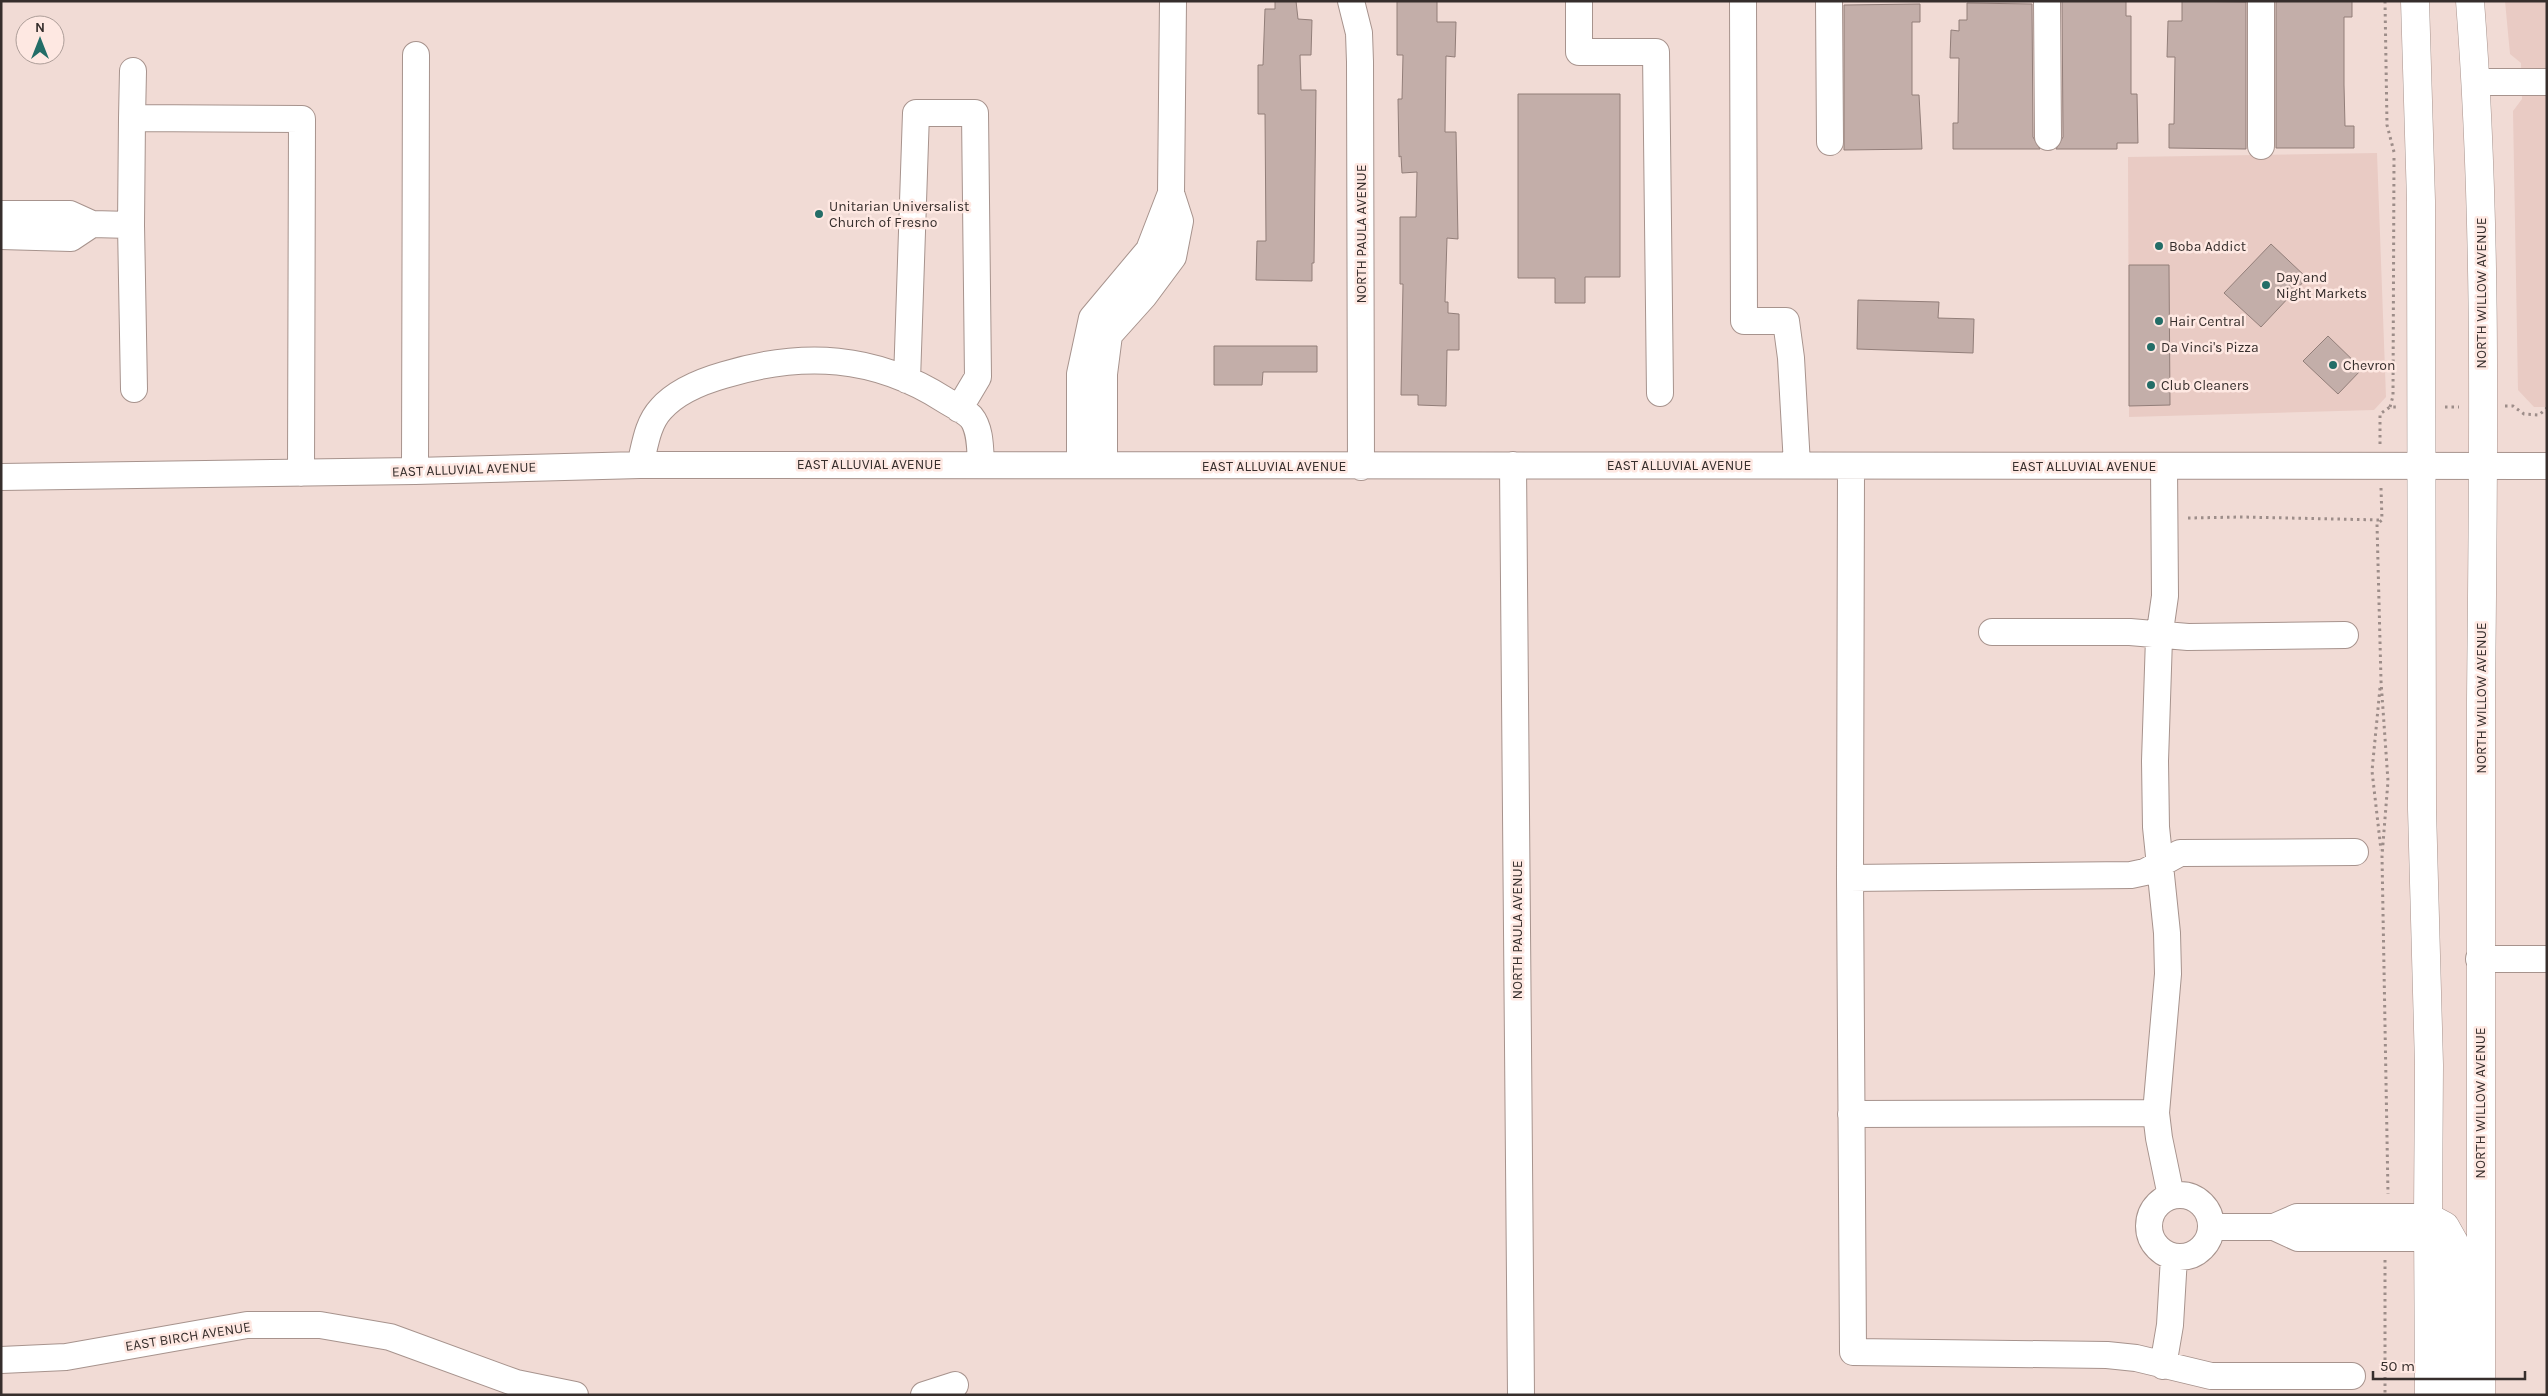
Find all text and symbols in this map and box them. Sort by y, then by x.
north arrow [15,15,65,65]
text: N [35,19,45,36]
street label: NORTH PAULA AVENUE [1353,164,1370,304]
place label: Unitarian Universalist Church of Fresno [829,198,969,231]
marker: Unitarian Universalist Church of Fresno [813,208,825,220]
street label: NORTH WILLOW AVENUE [2473,217,2490,369]
place label: Boba Addict [2169,238,2246,255]
marker: Boba Addict [2153,240,2165,252]
place label: Day and Night Markets [2276,269,2367,302]
marker: Day and Night Markets [2260,279,2272,291]
place label: Hair Central [2169,313,2245,330]
marker: Hair Central [2153,315,2165,327]
place label: Da Vinci's Pizza [2161,339,2259,356]
marker: Da Vinci's Pizza [2145,341,2157,353]
place label: Chevron [2343,357,2395,374]
marker: Chevron [2327,359,2339,371]
place label: Club Cleaners [2161,377,2249,394]
marker: Club Cleaners [2145,379,2157,391]
street label: EAST ALLUVIAL AVENUE [797,456,941,473]
street label: EAST ALLUVIAL AVENUE [1607,457,1751,474]
street label: EAST ALLUVIAL AVENUE [391,458,537,481]
street label: EAST ALLUVIAL AVENUE [1202,458,1346,475]
street label: EAST ALLUVIAL AVENUE [2012,458,2156,475]
street label: NORTH WILLOW AVENUE [2473,622,2490,774]
street label: NORTH PAULA AVENUE [1509,860,1526,1000]
street label: NORTH WILLOW AVENUE [2472,1027,2489,1179]
street label: EAST BIRCH AVENUE [124,1318,252,1355]
scale bar [2373,1348,2526,1380]
text: 50 m [2380,1357,2415,1375]

